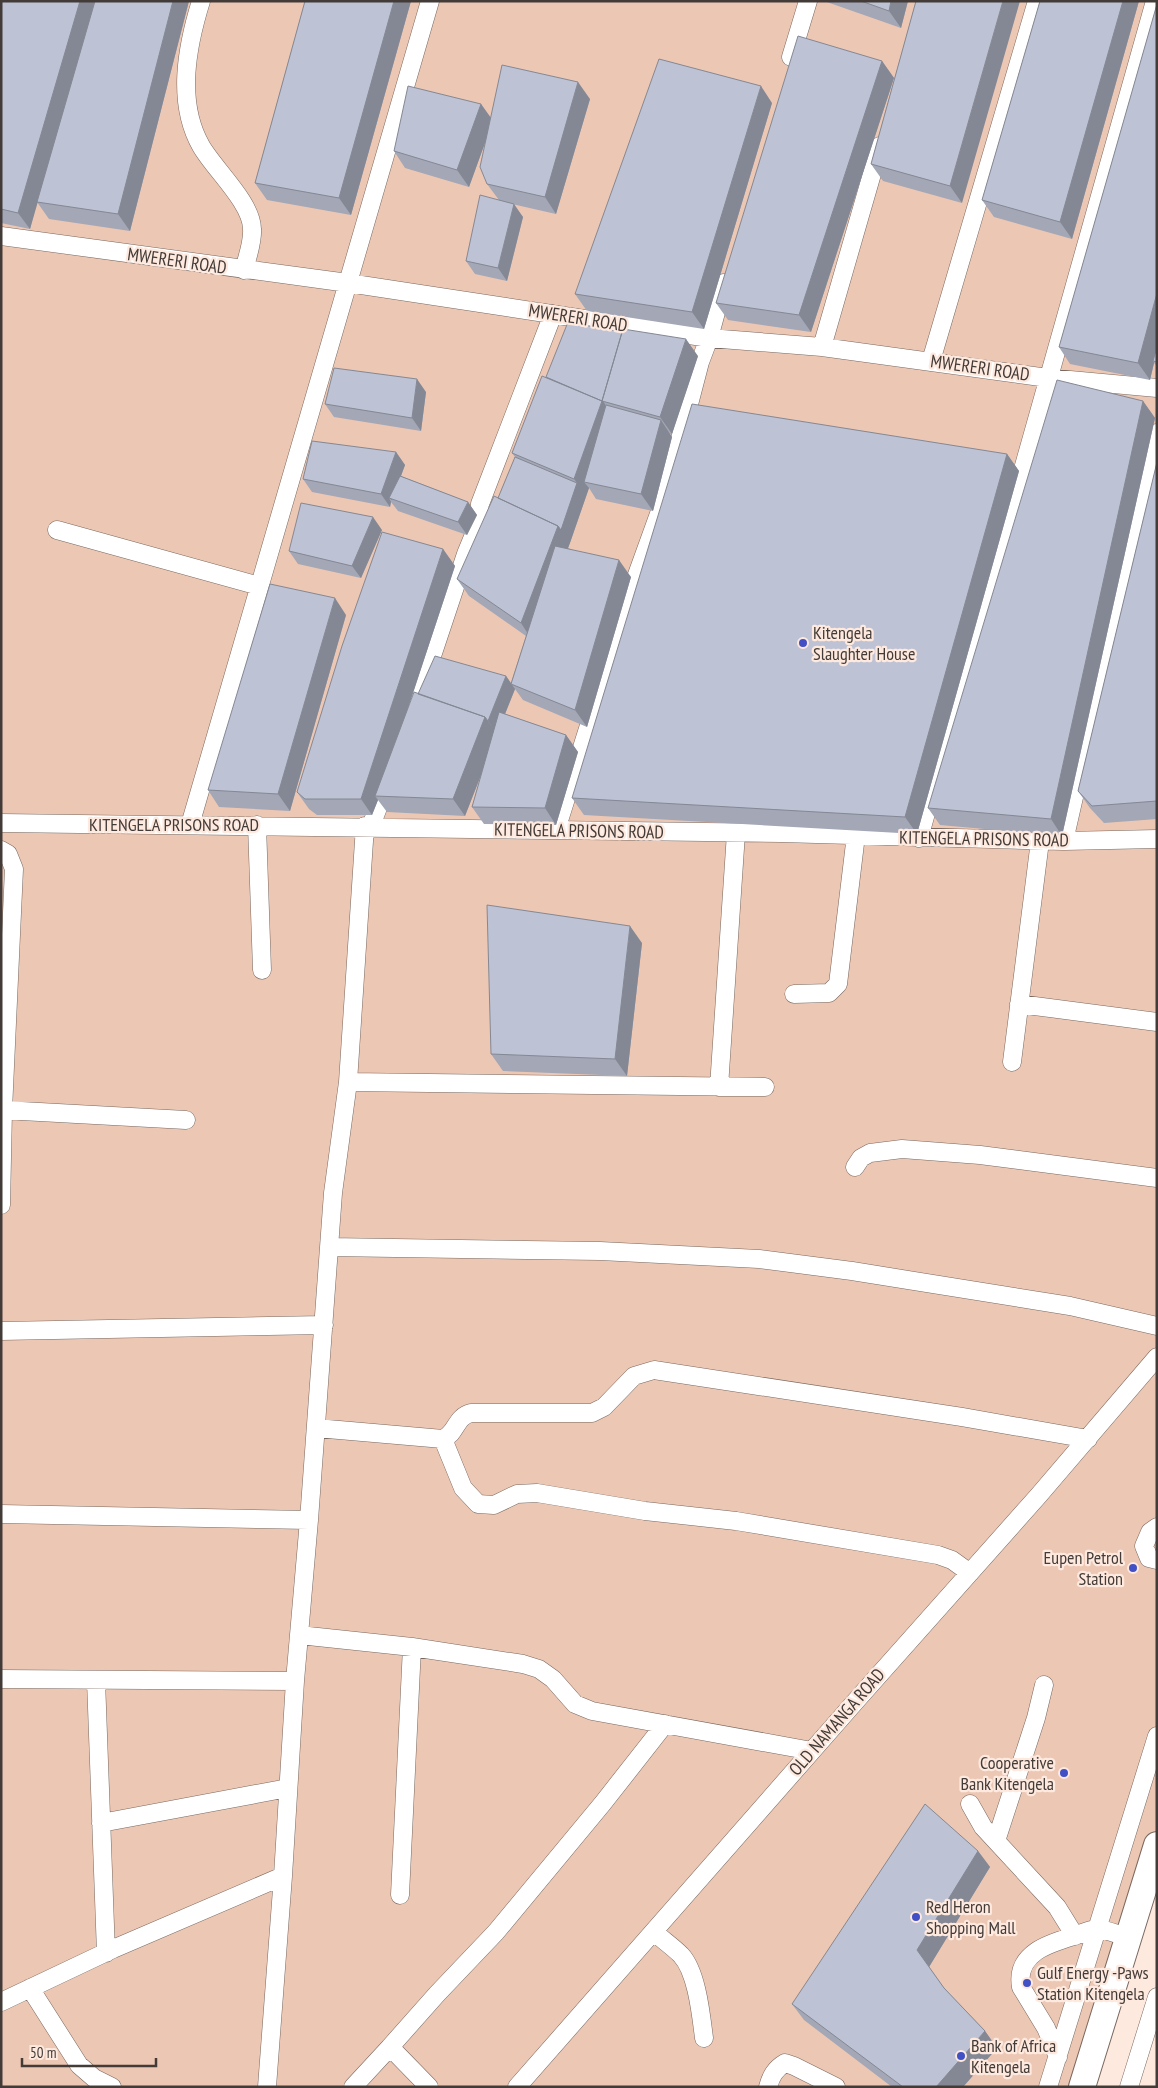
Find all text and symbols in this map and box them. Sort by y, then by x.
street label: MWERERI ROAD [126,242,228,279]
street label: MWERERI ROAD [527,298,629,337]
street label: MWERERI ROAD [929,349,1031,386]
place label: Kitengela Slaughter House [813,621,915,665]
marker: Kitengela Slaughter House [797,637,809,649]
street label: KITENGELA PRISONS ROAD [89,813,259,836]
street label: KITENGELA PRISONS ROAD [494,818,664,843]
street label: KITENGELA PRISONS ROAD [899,826,1069,851]
place label: Eupen Petrol Station [1044,1546,1124,1590]
marker: Eupen Petrol Station [1127,1562,1139,1574]
street label: OLD NAMANGA ROAD [784,1663,889,1780]
place label: Cooperative Bank Kitengela [961,1751,1054,1795]
marker: Cooperative Bank Kitengela [1058,1767,1070,1779]
place label: Red Heron Shopping Mall [926,1895,1016,1939]
marker: Red Heron Shopping Mall [910,1911,922,1923]
place label: Gulf Energy -Paws Station Kitengela [1037,1961,1149,2005]
marker: Gulf Energy -Paws Station Kitengela [1021,1977,1033,1989]
place label: Bank of Africa Kitengela [971,2034,1056,2078]
scale bar [22,2036,156,2068]
text: 50 m [30,2043,56,2062]
marker: Bank of Africa Kitengela [955,2050,967,2062]

